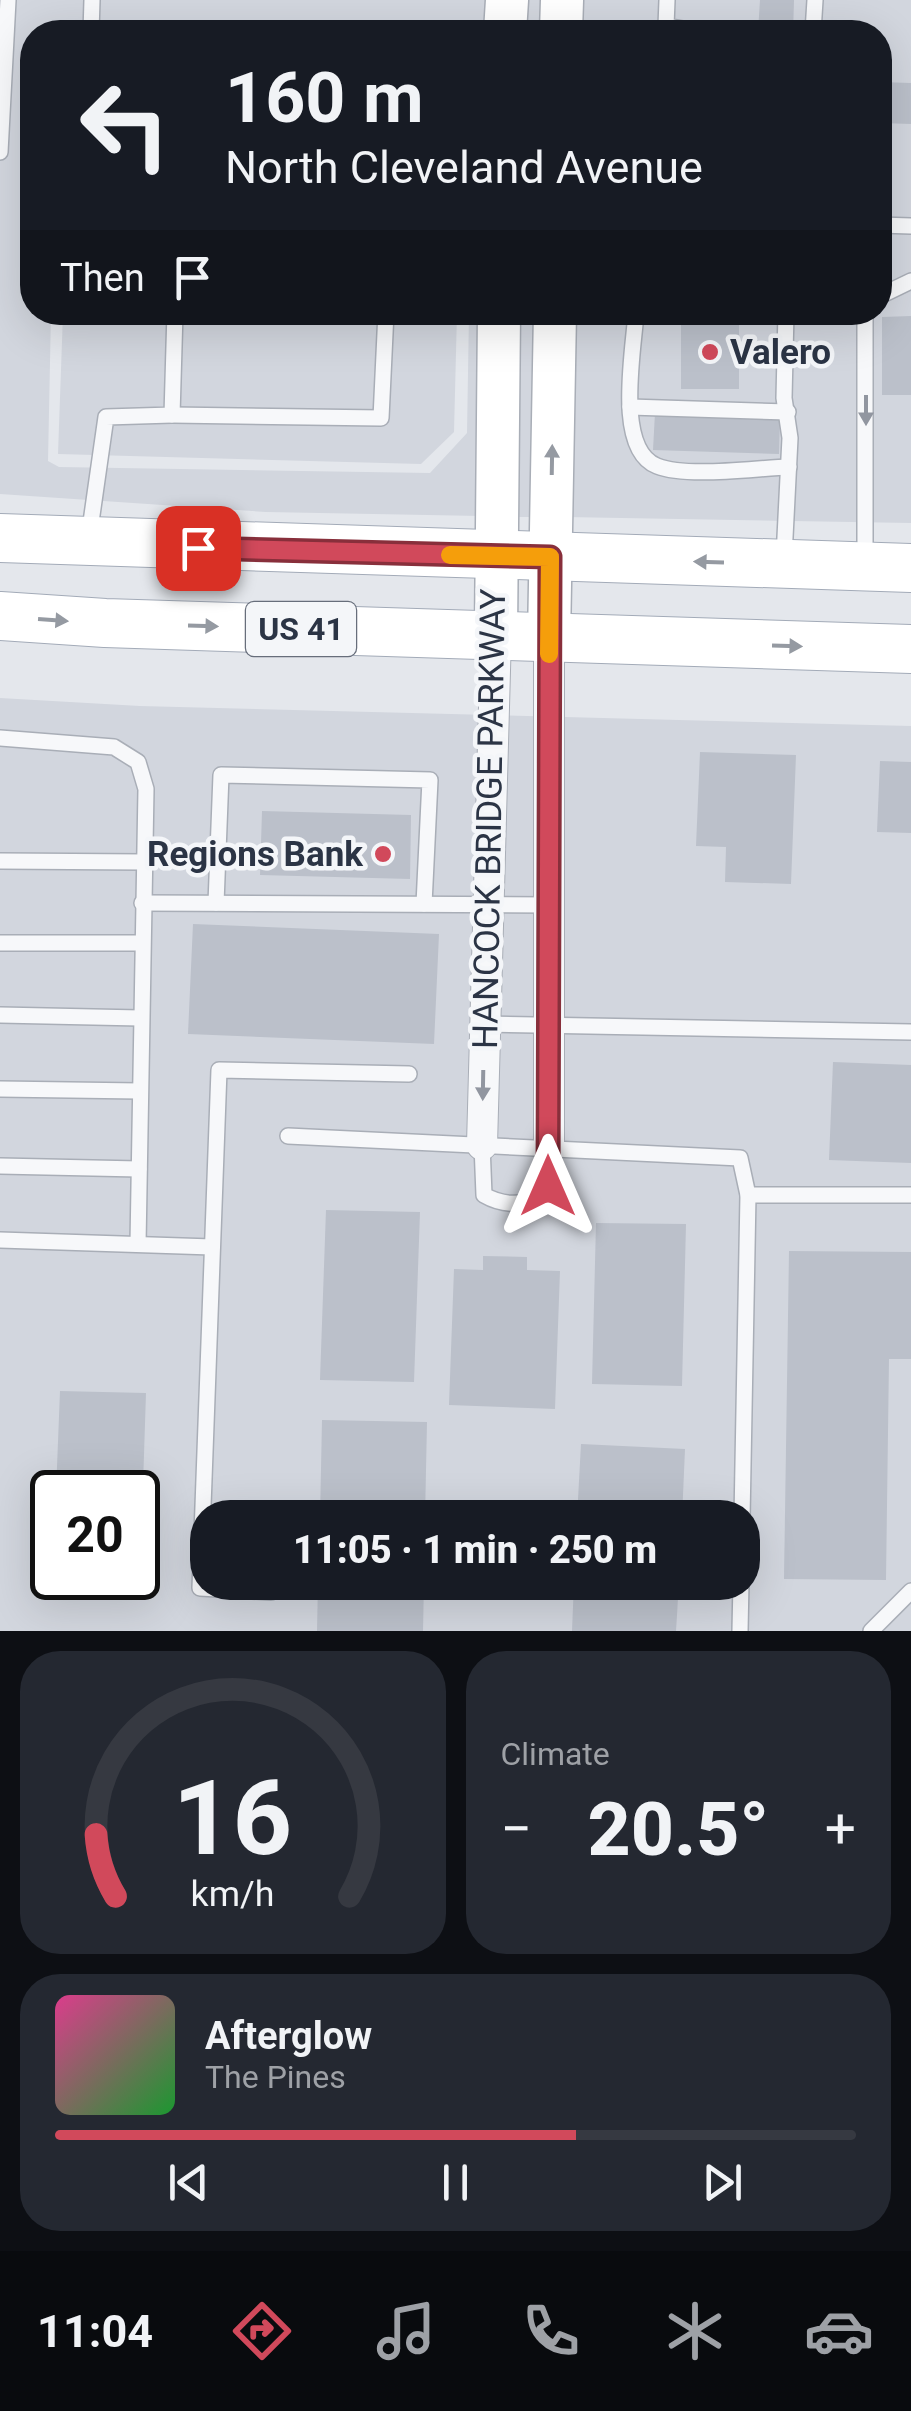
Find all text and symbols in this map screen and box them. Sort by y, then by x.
text: 160 m [225,57,424,139]
icon: left [60,60,190,190]
text: North Cleveland Avenue [225,141,703,194]
icon: arrive [165,250,220,305]
text: Then [60,256,145,300]
place label: Valero [730,332,831,373]
marker: Valero [699,341,721,363]
one-way arrow [858,394,874,426]
one-way arrow [544,443,560,475]
pin [156,506,241,591]
icon: arrive [171,521,226,576]
one-way arrow [692,553,724,569]
street label: HANCOCK BRIDGE PARKWAY [465,589,514,1049]
road number: US 41 [246,602,356,656]
one-way arrow [37,612,69,628]
one-way arrow [187,619,219,635]
one-way arrow [771,638,803,654]
place label: Regions Bank [147,834,364,875]
marker: Regions Bank [372,843,394,865]
one-way arrow [475,1069,491,1101]
position arrow [496,1134,600,1238]
speed limit sign: 20 [30,1470,160,1600]
text: 11:05 · 1 min · 250 m [293,1528,657,1572]
text: Climate [501,1735,610,1773]
text: 16 [173,1758,292,1879]
text: 20.5° [588,1785,769,1873]
text: − [501,1797,532,1861]
text: + [825,1797,856,1861]
text: km/h [191,1873,275,1915]
text: Afterglow [205,2014,372,2058]
text: The Pines [205,2058,346,2096]
icon: previous [161,2155,216,2210]
icon: pause [428,2155,483,2210]
icon: next [695,2155,750,2210]
icon: directions [227,2296,297,2366]
icon: music [371,2296,441,2366]
icon: phone [516,2296,586,2366]
icon: climate [660,2296,730,2366]
icon: car [804,2296,874,2366]
text: 11:04 [37,2305,153,2358]

